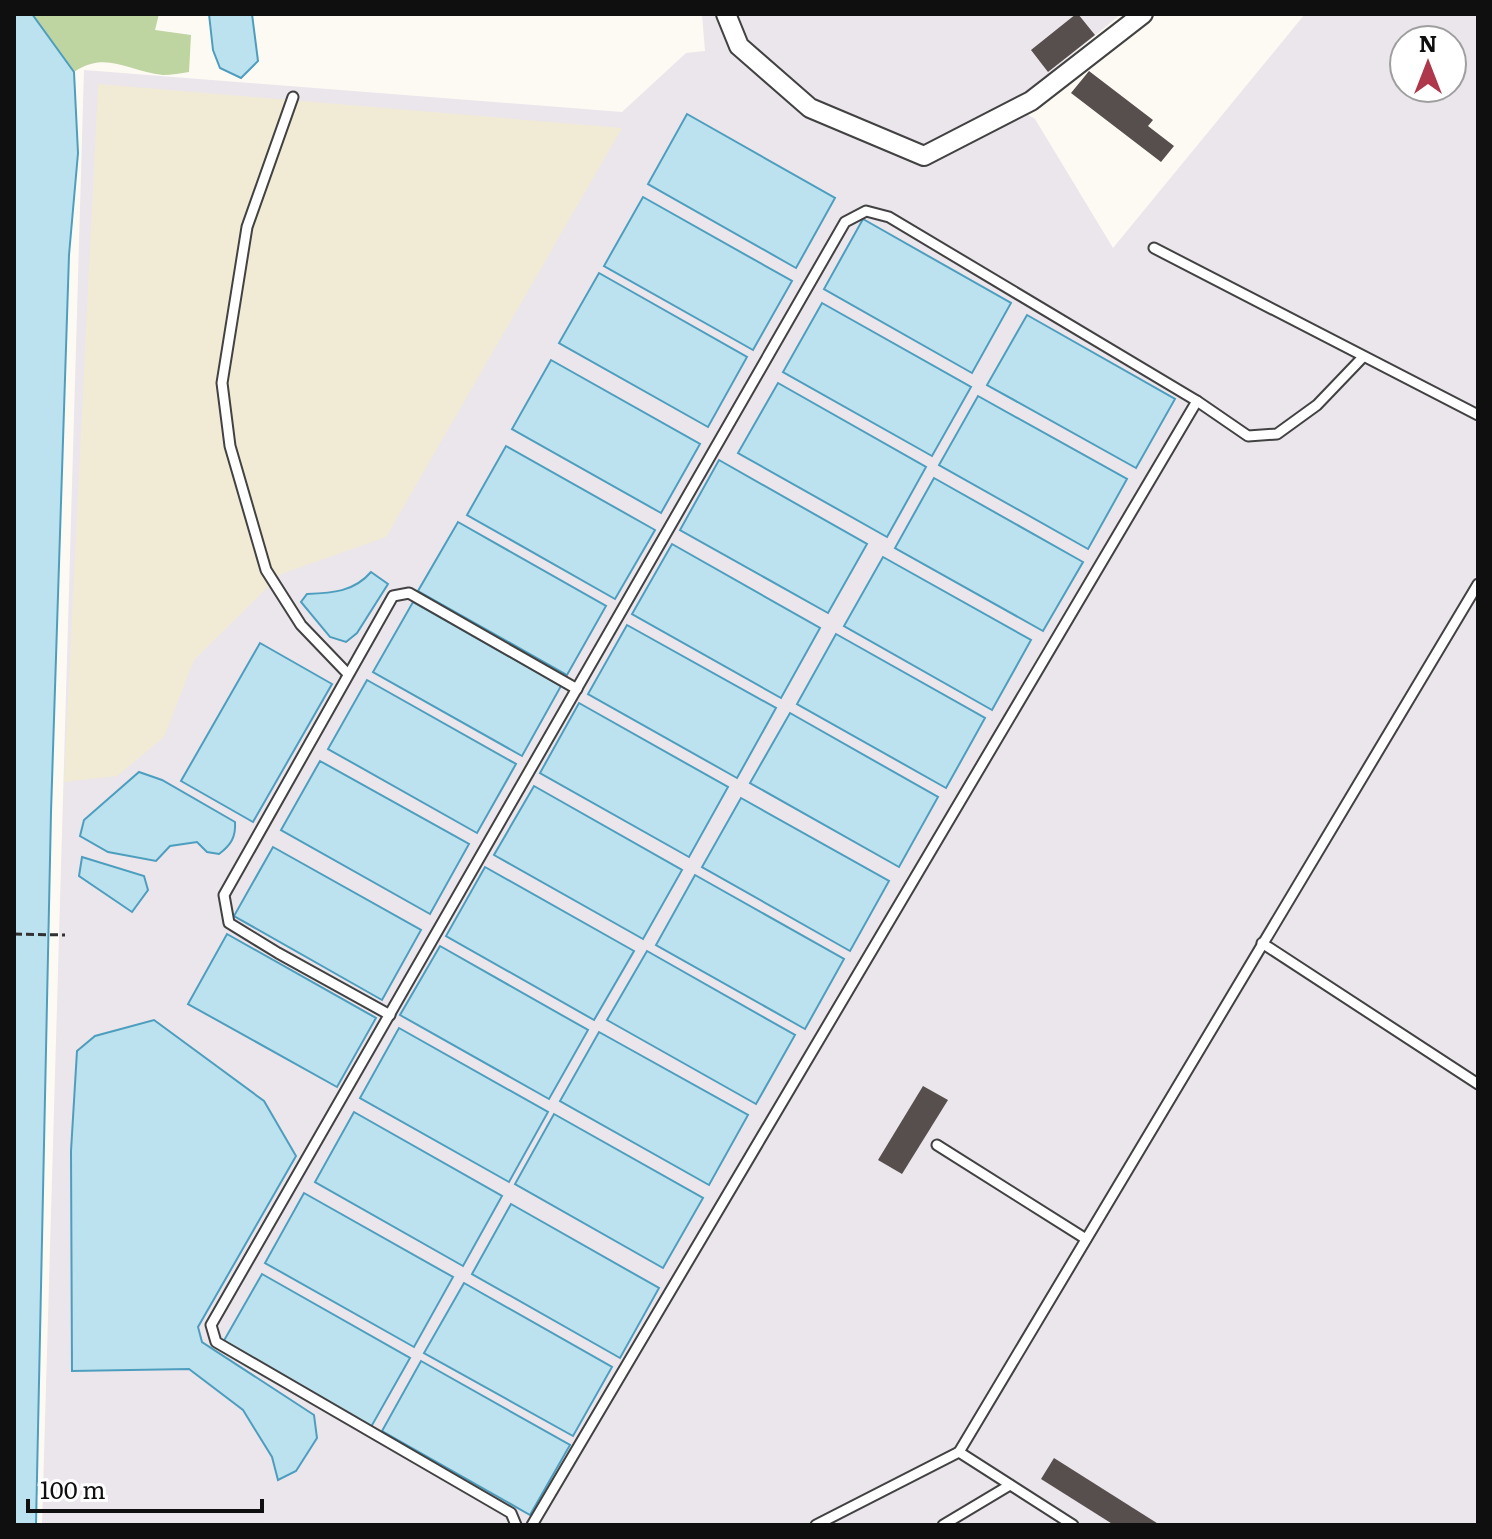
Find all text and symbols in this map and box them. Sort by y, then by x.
north arrow [1388,24,1468,104]
text: N [1419,26,1437,59]
scale bar [28,1463,262,1513]
text: 100 m [40,1471,106,1506]

